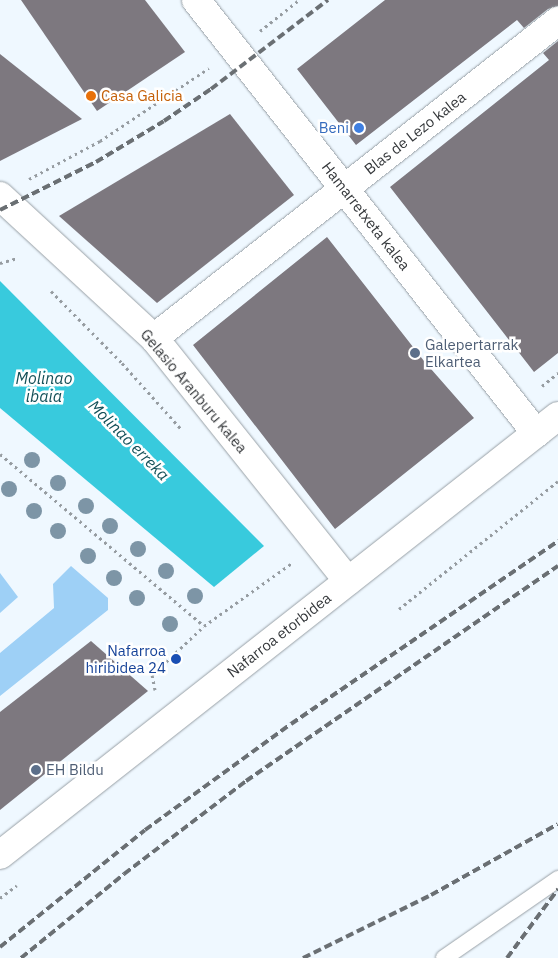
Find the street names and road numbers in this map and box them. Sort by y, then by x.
street label: Blas de Lezo kalea [361,88,469,178]
street label: Hamarretxeta kalea [318,158,414,274]
street label: Gelasio Aranburu kalea [137,325,251,457]
street label: Nafarroa etorbidea [223,589,335,681]

